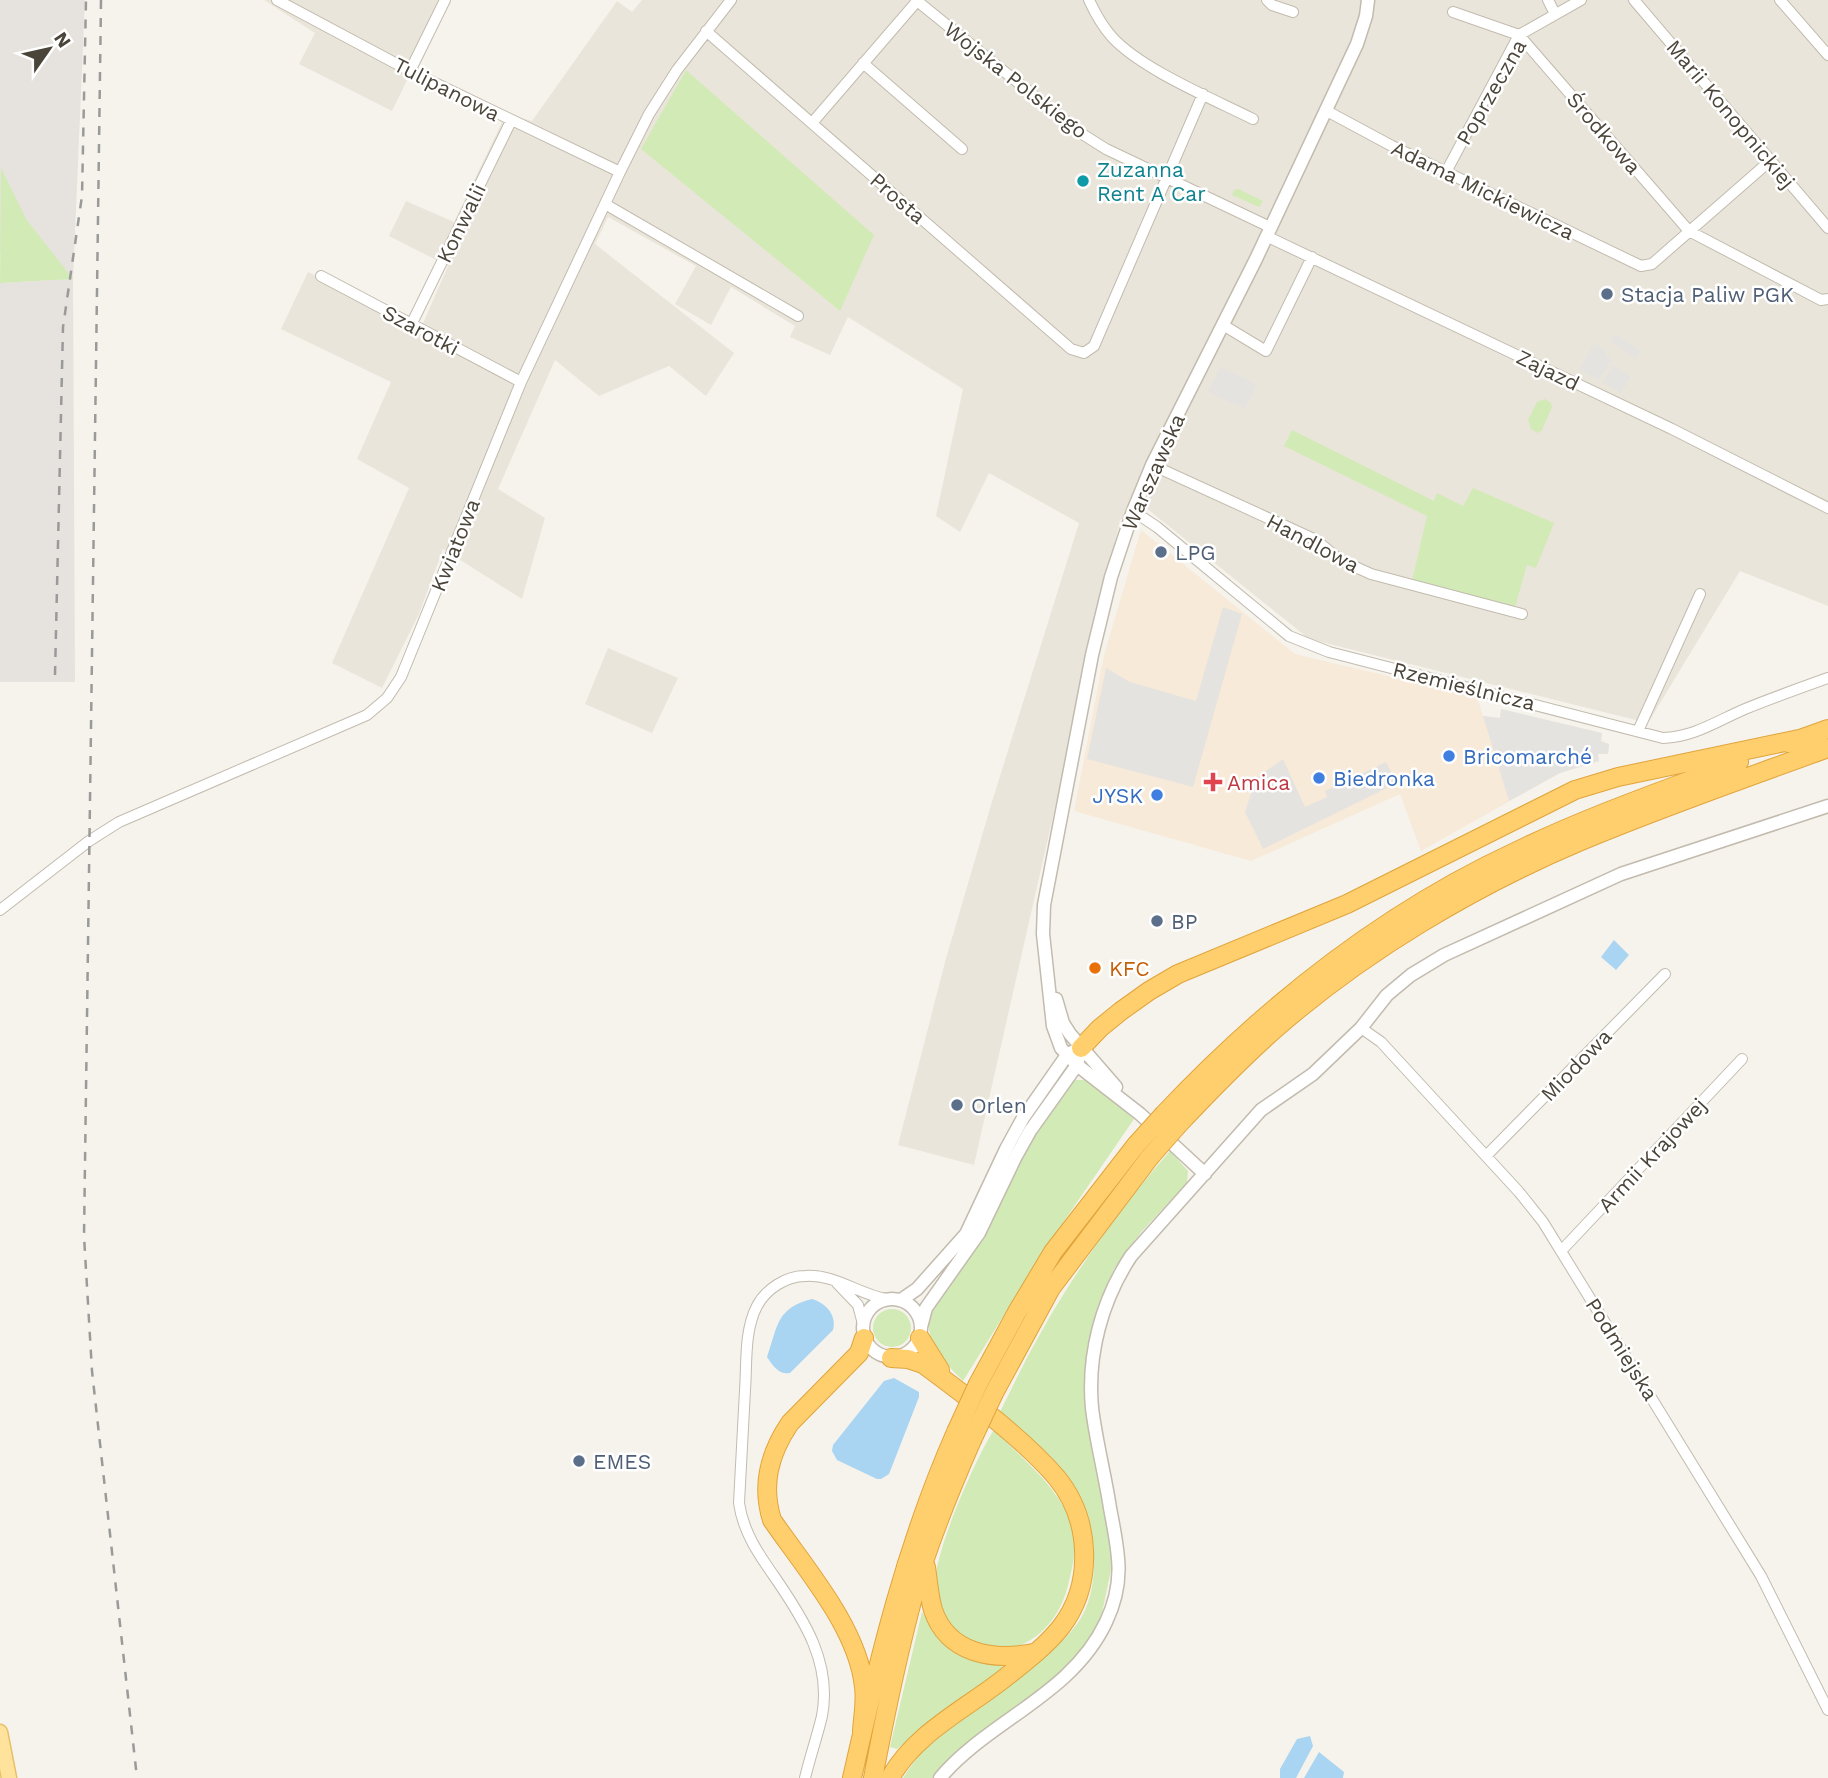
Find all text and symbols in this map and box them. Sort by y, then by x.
north arrow [14,14,84,84]
street label: Wojska Polskiego [939,16,1093,144]
text: N [49,28,76,52]
street label: Poprzeczna [1451,35,1531,149]
street label: Marii Konopnickiej [1662,35,1800,193]
street label: Tulipanowa [390,52,504,126]
street label: Środkowa [1562,87,1646,179]
street label: Adama Mickiewicza [1388,135,1578,245]
place label: Zuzanna Rent A Car [1097,157,1206,206]
street label: Prosta [865,167,931,229]
marker: Zuzanna Rent A Car [1075,173,1091,189]
street label: Konwalii [431,179,491,267]
place label: Stacja Paliw PGK [1621,282,1794,307]
marker: Stacja Paliw PGK [1599,286,1615,302]
street label: Szarotki [378,299,464,361]
street label: Zajazd [1512,344,1584,396]
street label: Warszawska [1116,410,1190,534]
street label: Kwiatowa [425,495,485,595]
street label: Handlowa [1262,508,1364,578]
place label: LPG [1175,540,1216,565]
marker: LPG [1153,544,1169,560]
street label: Rzemieślnicza [1390,656,1538,716]
place label: Bricomarché [1463,744,1592,769]
marker: Bricomarché [1441,748,1457,764]
place label: Biedronka [1333,766,1435,791]
place label: Amica [1227,770,1290,795]
marker: Biedronka [1311,770,1327,786]
marker: Amica [1205,774,1221,790]
place label: JYSK [1092,783,1143,808]
marker: JYSK [1149,787,1165,803]
place label: BP [1171,909,1198,934]
marker: BP [1149,913,1165,929]
place label: KFC [1109,956,1150,981]
marker: KFC [1087,960,1103,976]
street label: Miodowa [1535,1024,1617,1106]
place label: Orlen [971,1093,1027,1118]
street label: Armii Krajowej [1593,1093,1711,1217]
marker: Orlen [949,1097,965,1113]
street label: Podmiejska [1581,1293,1663,1405]
place label: EMES [593,1449,651,1474]
marker: EMES [571,1453,587,1469]

